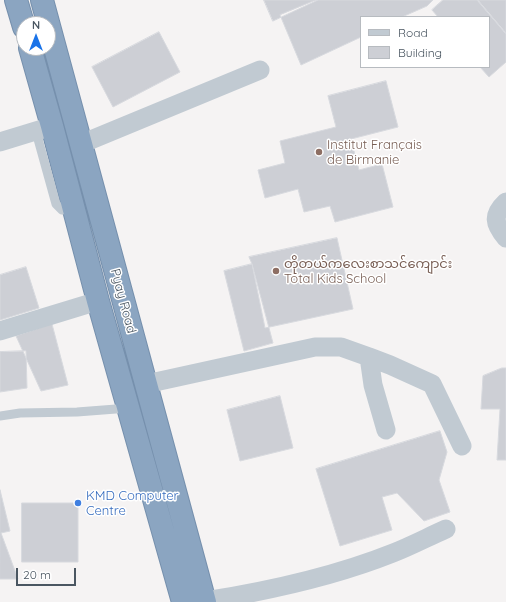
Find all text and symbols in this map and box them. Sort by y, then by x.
north arrow [16,16,56,56]
legend [360,16,490,68]
text: N [32,18,40,32]
text: Road [398,25,428,40]
text: Building [398,45,442,60]
place label: Institut Français de Birmanie [327,137,422,168]
marker: Institut Français de Birmanie [314,147,324,157]
place label: တိုတယ်ကလေးစာသင်ကျောင်း Total Kids School [284,256,452,287]
marker: တိုတယ်ကလေးစာသင်ကျောင်း Total Kids School [271,266,281,276]
street label: Pyay Road [107,267,139,335]
place label: KMD Computer Centre [86,488,179,519]
marker: KMD Computer Centre [73,498,83,508]
scale bar [18,560,78,586]
text: 20 m [23,567,51,582]

